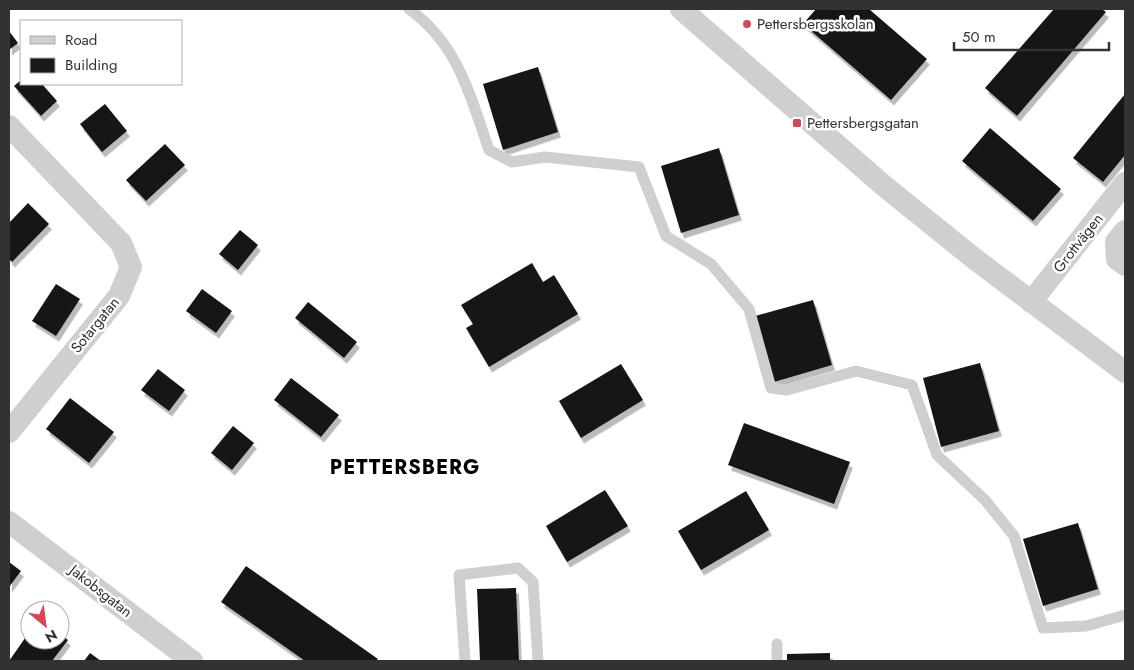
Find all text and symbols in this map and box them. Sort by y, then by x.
place label: Pettersbergsskolan [757,13,874,35]
marker: Pettersbergsskolan [741,18,753,30]
legend [20,20,182,85]
scale bar [954,20,1109,52]
text: 50 m [962,26,996,48]
text: Road [65,29,97,51]
text: Building [65,54,117,76]
place label: Pettersbergsgatan [807,112,919,134]
marker: Pettersbergsgatan [791,117,803,129]
street label: Grottvägen [1048,209,1108,277]
street label: Sotargatan [65,292,125,358]
district label: PETTERSBERG [330,453,480,482]
street label: Jakobsgatan [63,558,137,623]
north arrow [20,600,70,650]
text: N [42,625,61,648]

